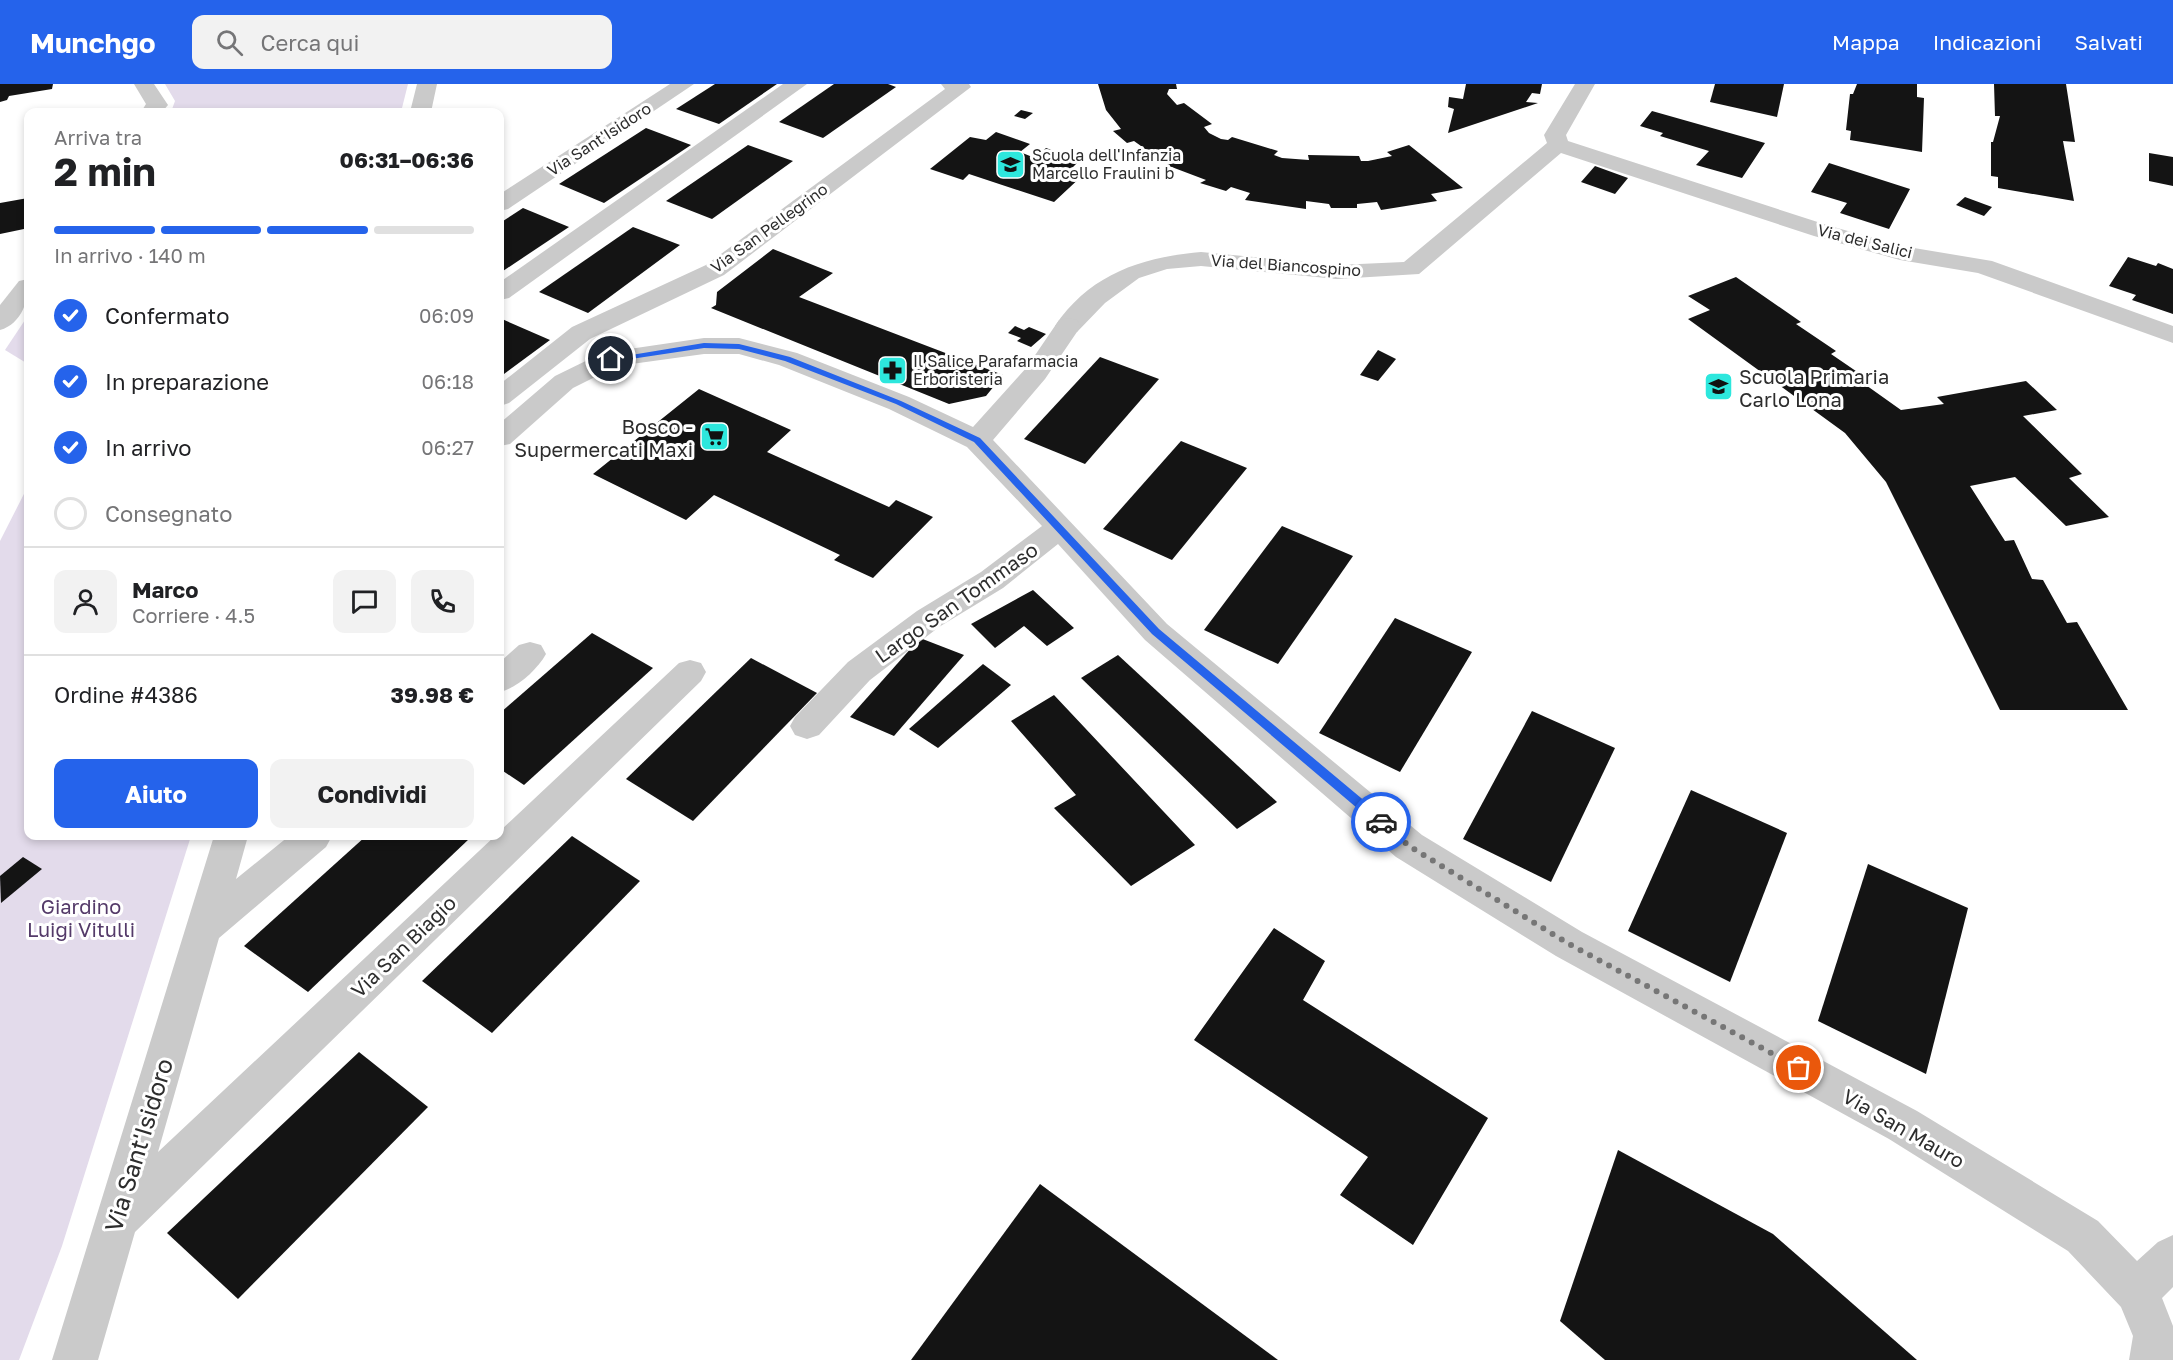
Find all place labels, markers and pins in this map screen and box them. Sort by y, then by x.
place label: Scuola dell'Infanzia Marcello Fraulini b [1032,145,1181,183]
school or university icon: Scuola dell'Infanzia Marcello Fraulini b [995,148,1027,180]
pin [585,333,636,384]
place label: Il Salice Parafarmacia Erboristeria [913,351,1078,389]
pharmacy icon: Il Salice Parafarmacia Erboristeria [876,354,908,386]
place label: Scuola Primaria Carlo Lona [1739,364,1889,411]
school or university icon: Scuola Primaria Carlo Lona [1702,371,1734,403]
place label: Bosco - Supermercati Maxi [514,414,693,461]
supermarket icon: Bosco - Supermercati Maxi [698,421,730,453]
pin [1773,1042,1824,1093]

